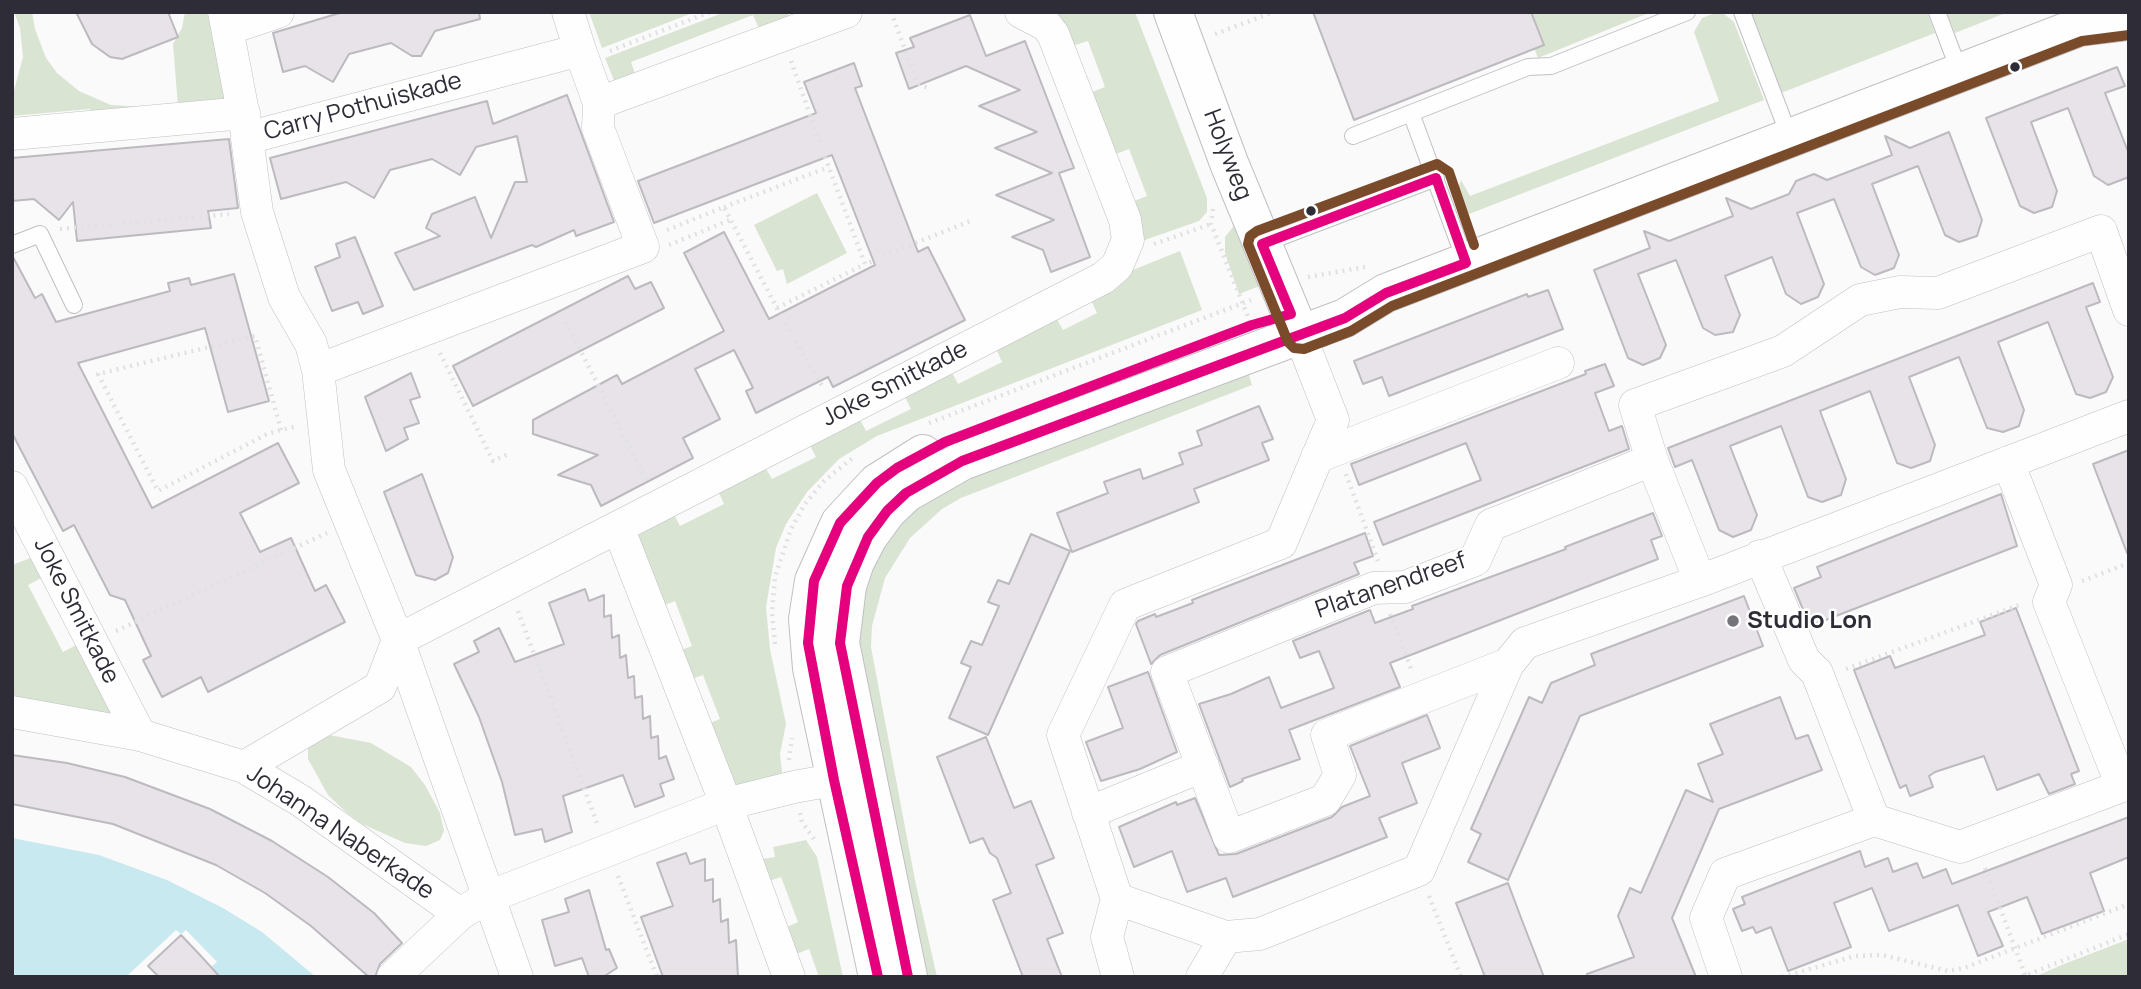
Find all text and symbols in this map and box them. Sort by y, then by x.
unlabelled marker [2008,60,2022,74]
street label: Carry Pothuiskade [261,67,465,147]
street label: Holyweg [1197,105,1257,205]
unlabelled marker [1304,204,1318,218]
street label: Joke Smitkade [817,335,973,433]
street label: Joke Smitkade [27,533,125,689]
street label: Platanendreef [1312,547,1470,625]
place label: Studio Lon [1747,607,1872,635]
marker: Studio Lon [1725,613,1741,629]
street label: Johanna Naberkade [241,760,439,906]

